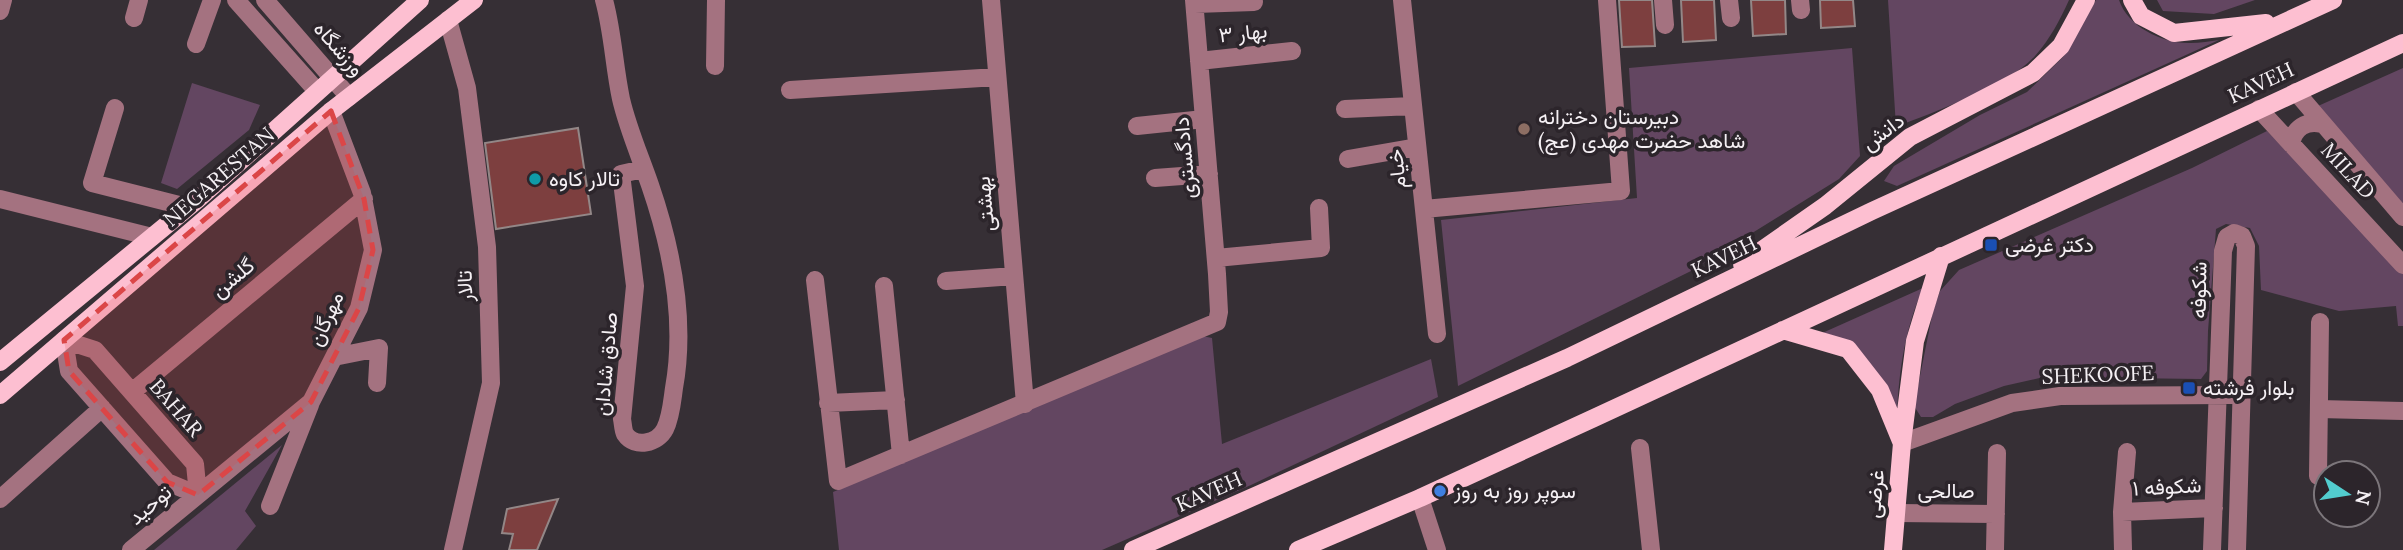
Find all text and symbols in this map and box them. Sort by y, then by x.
street label: ورزشگاه [308,16,371,82]
street label: بهار ۳ [1217,17,1269,48]
street label: KAVEH [2223,56,2298,110]
place label: دبیرستان دخترانه شاهد حضرت مهدی (عج) [1538,103,1745,155]
street label: دانش [1856,107,1910,156]
street label: دادگستری [1167,116,1202,200]
street label: NEGARESTAN [158,121,280,232]
marker: دبیرستان دخترانه شاهد حضرت مهدی (عج) [1516,121,1532,137]
street label: MILAD [2315,137,2381,205]
street label: خیام [1381,148,1413,190]
place label: تالار کاوه [549,165,620,192]
marker: تالار کاوه [527,171,543,187]
street label: بهشتی [969,175,1000,233]
street label: KAVEH [1686,229,1761,284]
place label: دکتر غرضی [2005,231,2094,258]
marker: دکتر غرضی [1983,237,1999,253]
street label: گلشن [205,252,260,304]
street label: شکوفه [2185,261,2212,319]
street label: تالار [450,270,479,303]
street label: مهرگان [302,287,349,350]
street label: صادق شادان [588,311,623,417]
street label: SHEKOOFE [2041,359,2155,390]
street label: BAHAR [144,373,209,443]
place label: بلوار فرشته [2203,374,2294,401]
marker: بلوار فرشته [2181,380,2197,396]
north arrow [2312,459,2382,529]
street label: KAVEH [1171,465,1246,518]
street label: غرضی [1859,469,1890,519]
street label: شکوفه ۱ [2132,471,2202,502]
place label: سوپر روز به روز [1453,477,1576,505]
street label: صالحی [1917,477,1975,504]
street label: توحید [122,479,177,531]
marker: سوپر روز به روز [1432,483,1448,499]
text: N [2350,488,2377,508]

